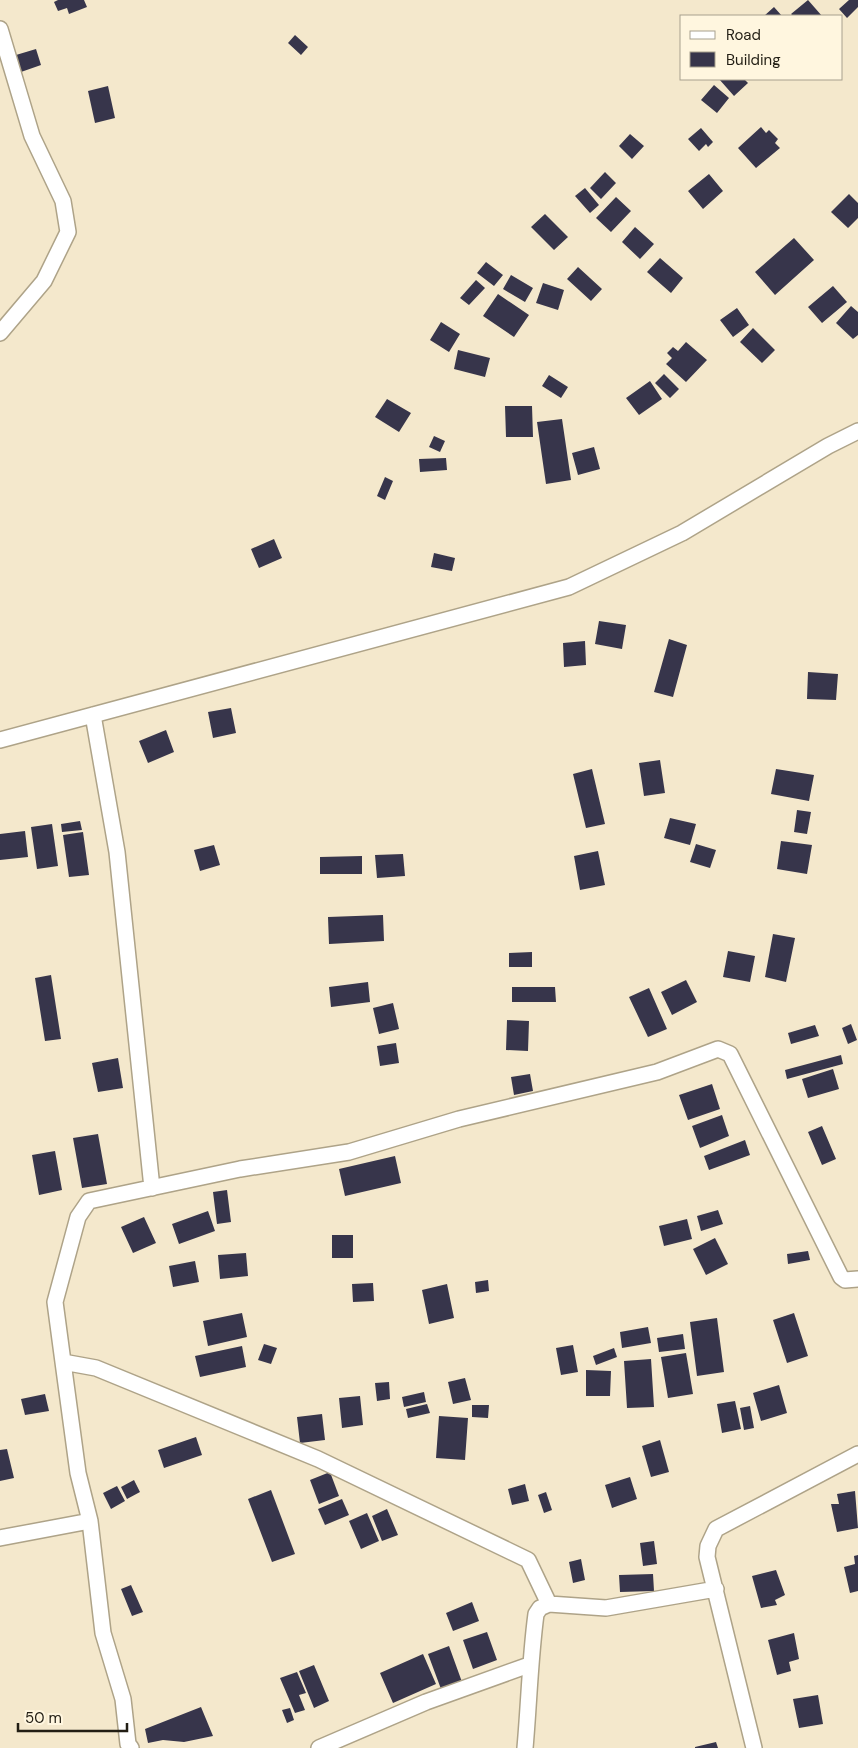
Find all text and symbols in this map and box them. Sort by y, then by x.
legend [680,15,843,80]
text: Road [726,25,761,45]
text: Building [726,50,781,70]
scale bar [18,1700,126,1732]
text: 50 m [25,1708,62,1728]

